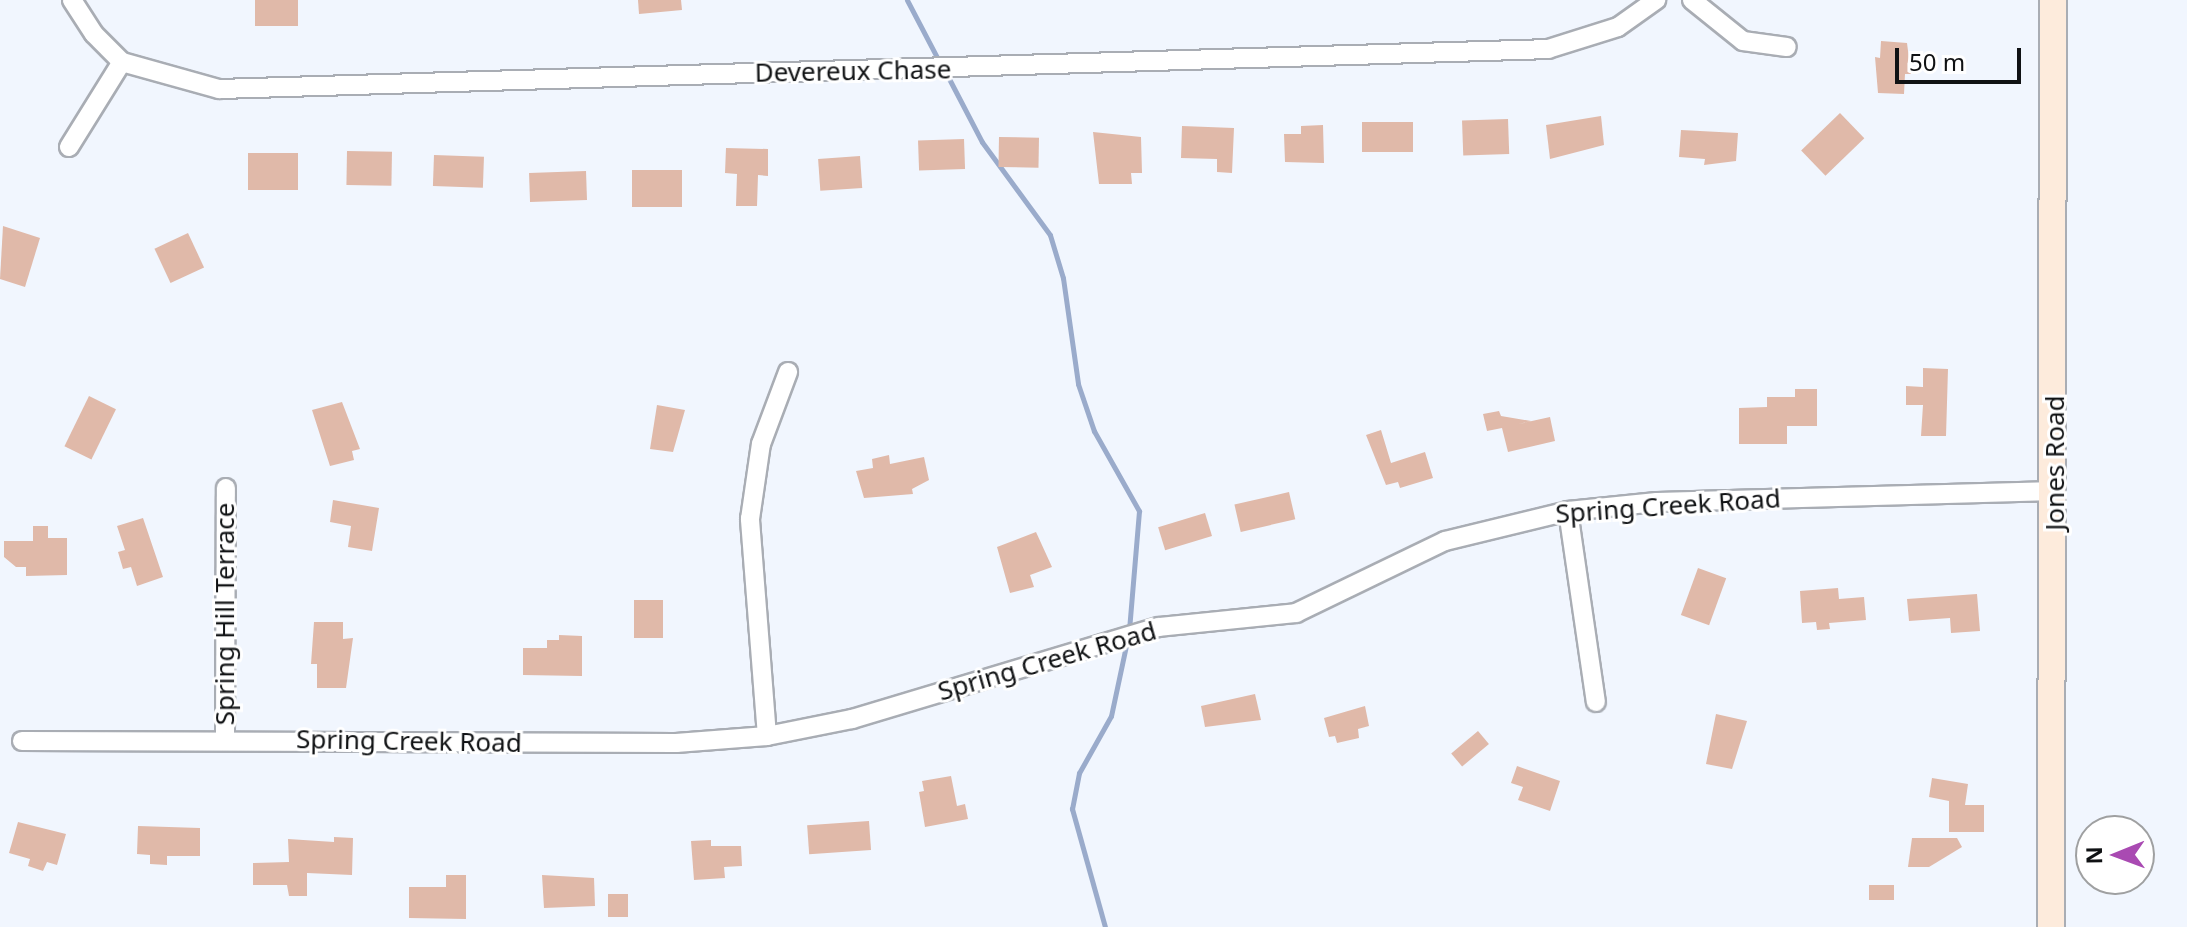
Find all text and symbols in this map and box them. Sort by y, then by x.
scale bar [1899,32,2025,82]
text: 50 m [1909,45,1965,78]
street label: Devereux Chase [754,54,952,88]
street label: Jones Road [2039,395,2071,531]
street label: Spring Creek Road [1554,483,1782,529]
street label: Spring Hill Terrace [209,503,241,725]
street label: Spring Creek Road [934,615,1160,707]
street label: Spring Creek Road [296,723,522,759]
north arrow [2075,815,2155,895]
text: N [2078,846,2108,865]

